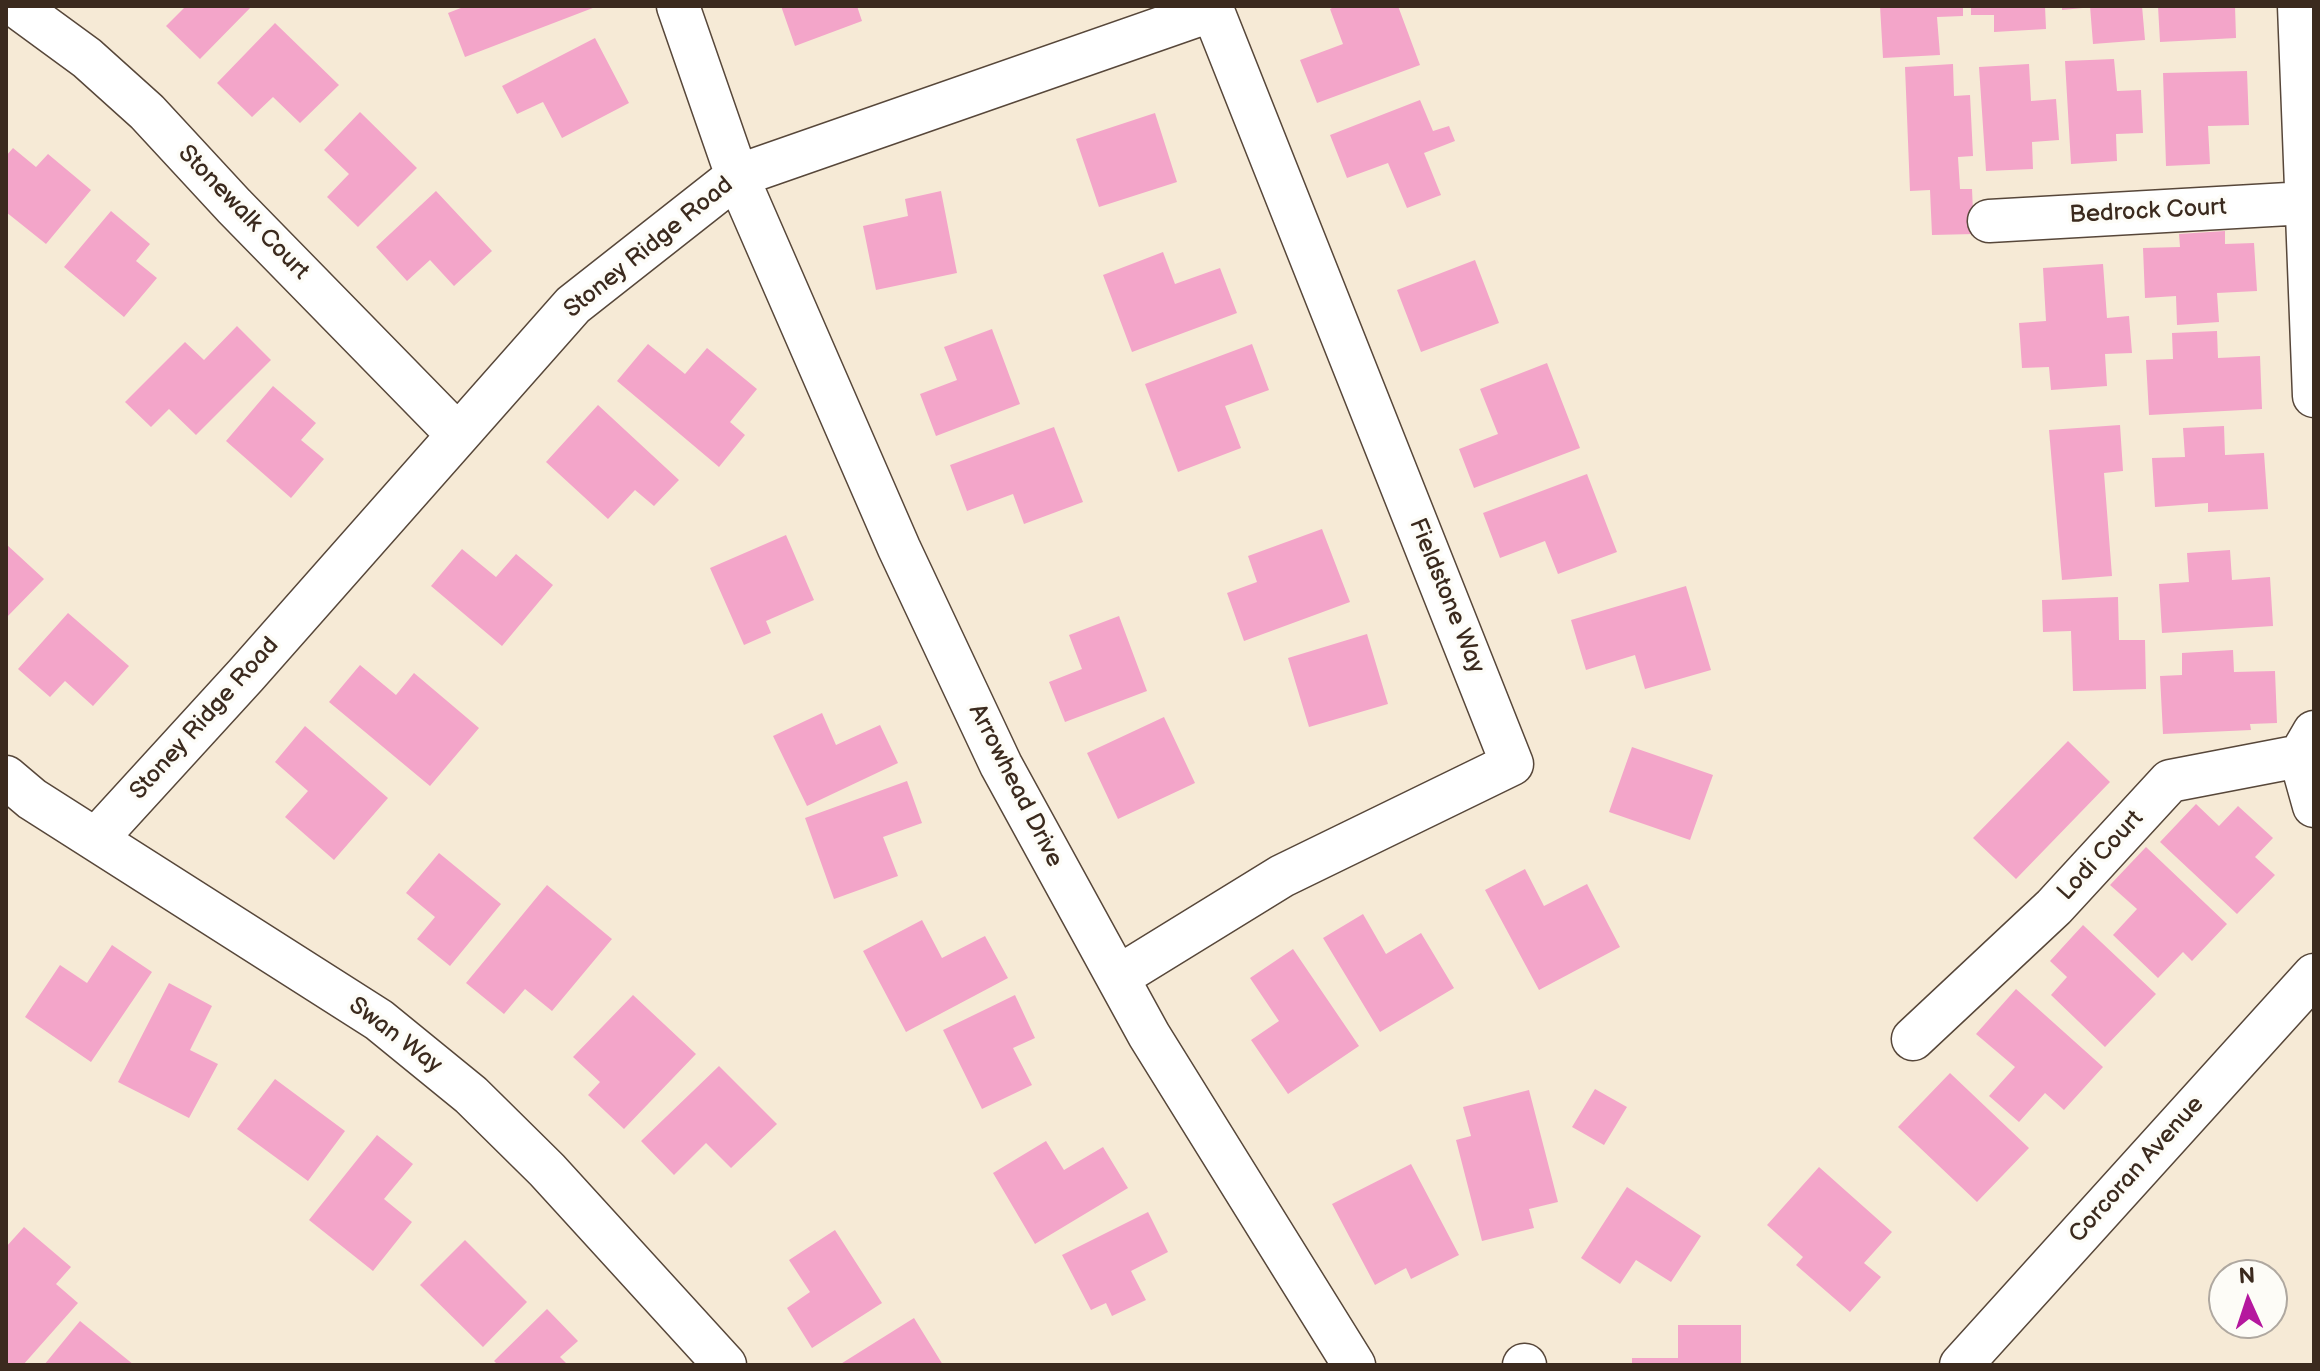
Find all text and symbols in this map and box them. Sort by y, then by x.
street label: Stonewalk Court [172,140,314,286]
street label: Stoney Ridge Road [559,171,739,325]
street label: Bedrock Court [2069,194,2227,230]
street label: Fieldstone Way [1402,514,1490,678]
street label: Stoney Ridge Road [124,632,286,806]
street label: Arrowhead Drive [962,700,1068,872]
street label: Lodi Court [2052,805,2150,907]
street label: Swan Way [343,992,447,1080]
street label: Corcoran Avenue [2064,1091,2210,1249]
north arrow [2208,1259,2288,1339]
text: N [2238,1263,2256,1290]

